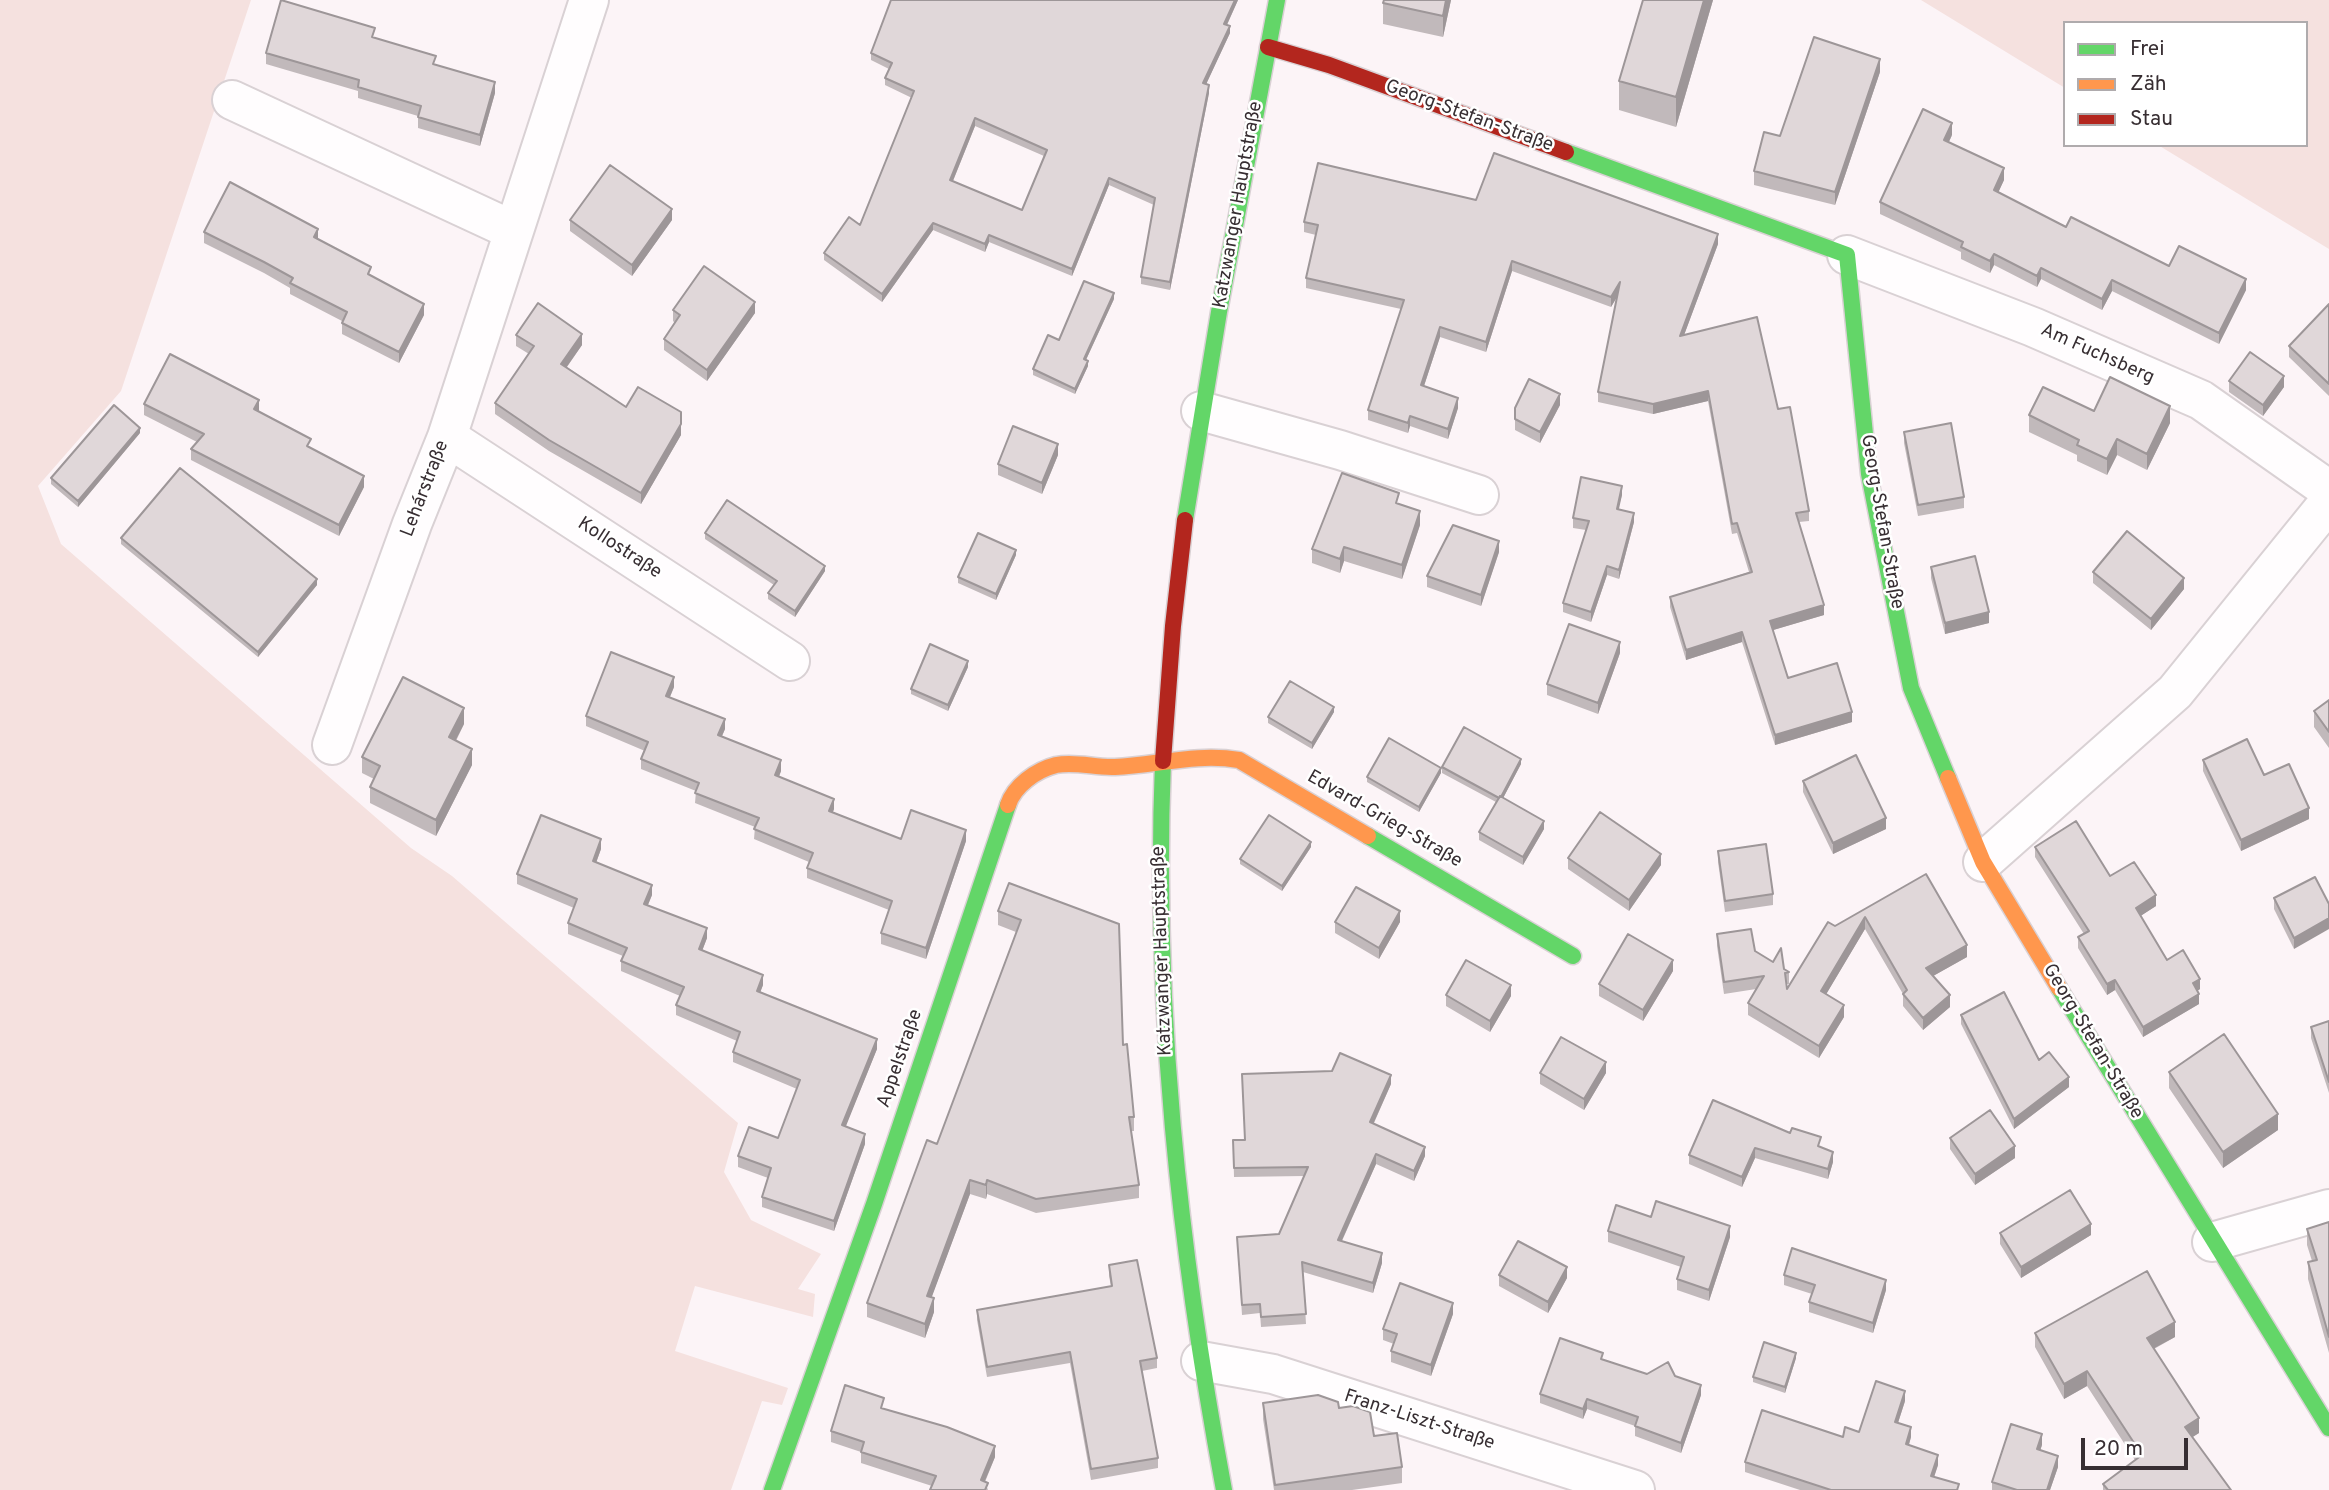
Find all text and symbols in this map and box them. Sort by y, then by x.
legend [2063,21,2308,147]
text: Frei [2130,36,2165,63]
text: Zäh [2130,71,2167,98]
street label: Georg-Stefan-Straße [1382,76,1556,158]
street label: Katzwanger Hauptstraße [1210,100,1268,310]
text: Stau [2130,106,2173,133]
street label: Am Fuchsberg [2037,320,2157,390]
street label: Georg-Stefan-Straße [1854,433,1908,611]
street label: Lehárstraße [397,437,455,541]
street label: Kollostraße [573,513,665,585]
street label: Edvard-Grieg-Straße [1302,766,1466,874]
street label: Katzwanger Hauptstraße [1148,846,1178,1056]
street label: Georg-Stefan-Straße [2037,960,2147,1124]
street label: Appelstraße [874,1007,928,1111]
street label: Franz-Liszt-Straße [1341,1386,1497,1456]
scale bar [2084,1424,2191,1468]
text: 20 m [2094,1436,2143,1463]

